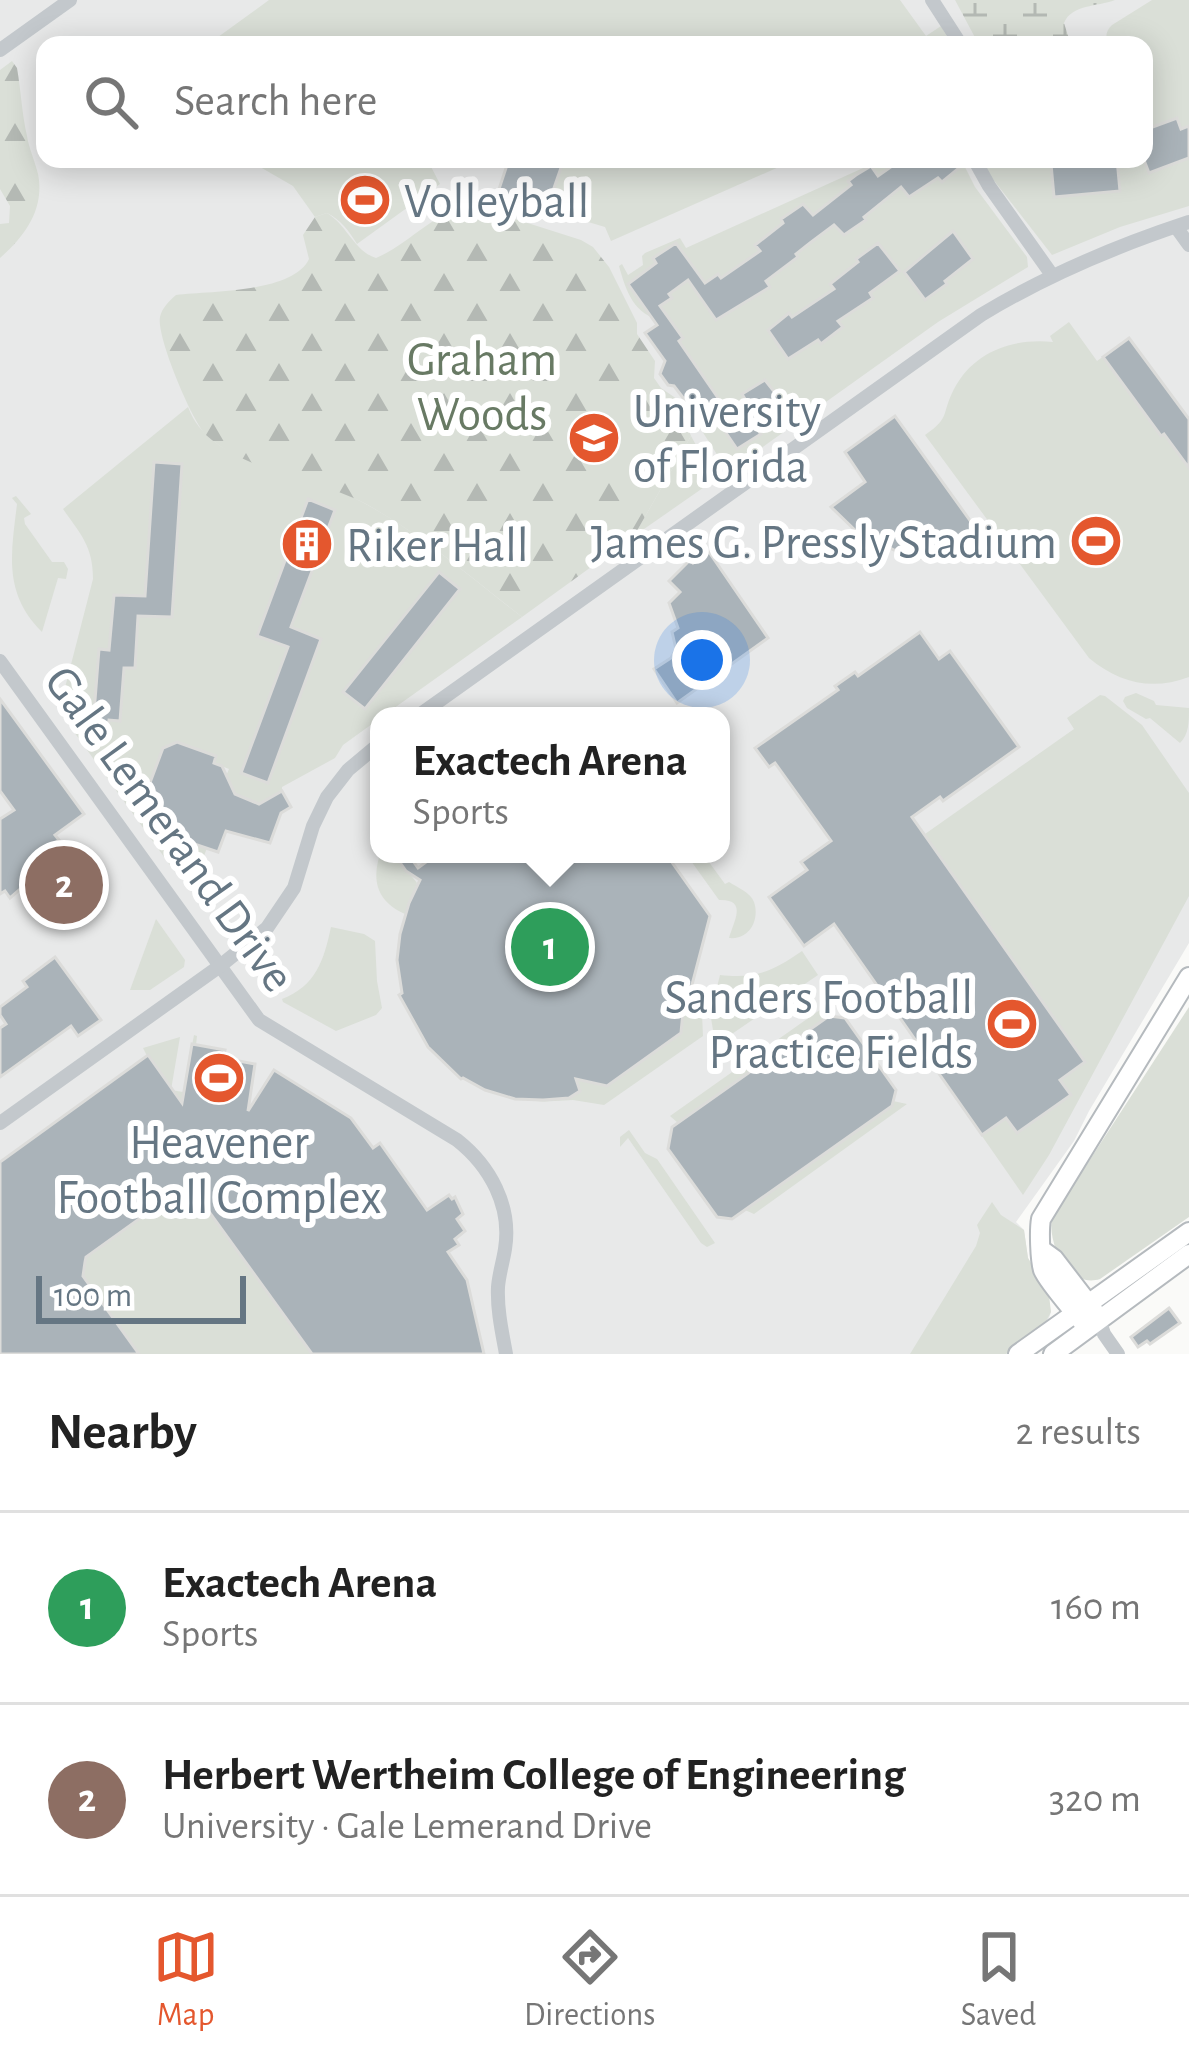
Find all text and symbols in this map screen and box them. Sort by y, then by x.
search box [36,36,1153,168]
icon: search [78,69,144,135]
text: Search here [174,79,377,124]
sports icon: Volleyball [337,172,393,228]
place label: Volleyball [404,179,589,227]
park label: Graham Woods [407,337,557,440]
place label: University of Florida [633,389,821,492]
school or university icon: University of Florida [566,410,622,466]
sports icon: James G. Pressly Stadium [1068,513,1124,569]
building icon: Riker Hall [279,516,335,572]
place label: James G. Pressly Stadium [591,520,1057,568]
place label: Riker Hall [346,523,529,571]
your location [672,630,732,690]
street label: Gale Lemerand Drive [35,659,302,1001]
popup [370,707,730,863]
text: Exactech Arena [412,739,688,784]
text: Sports [412,793,509,832]
pin: 2 [25,840,103,930]
pin: 1 [511,902,589,992]
place label: Sanders Football Practice Fields [665,975,973,1078]
sports icon: Sanders Football Practice Fields [984,996,1040,1052]
sports icon: Heavener Football Complex [191,1050,247,1106]
place label: Heavener Football Complex [57,1120,382,1223]
scale bar [36,1270,246,1323]
text: 100 m [54,1280,132,1313]
text: Nearby [48,1407,197,1458]
text: 2 results [1015,1413,1141,1452]
text: Exactech Arena [162,1561,437,1606]
text: 1 [80,1588,94,1627]
text: 160 m [1051,1588,1141,1627]
text: Sports [162,1615,259,1654]
text: Herbert Wertheim College of Engineering [162,1753,905,1798]
text: 2 [78,1780,96,1819]
text: 320 m [1049,1780,1141,1819]
text: University · Gale Lemerand Drive [162,1807,652,1846]
tab: Map [153,1924,219,2036]
tab: Directions [524,1924,655,2036]
tab: Saved [961,1924,1036,2036]

